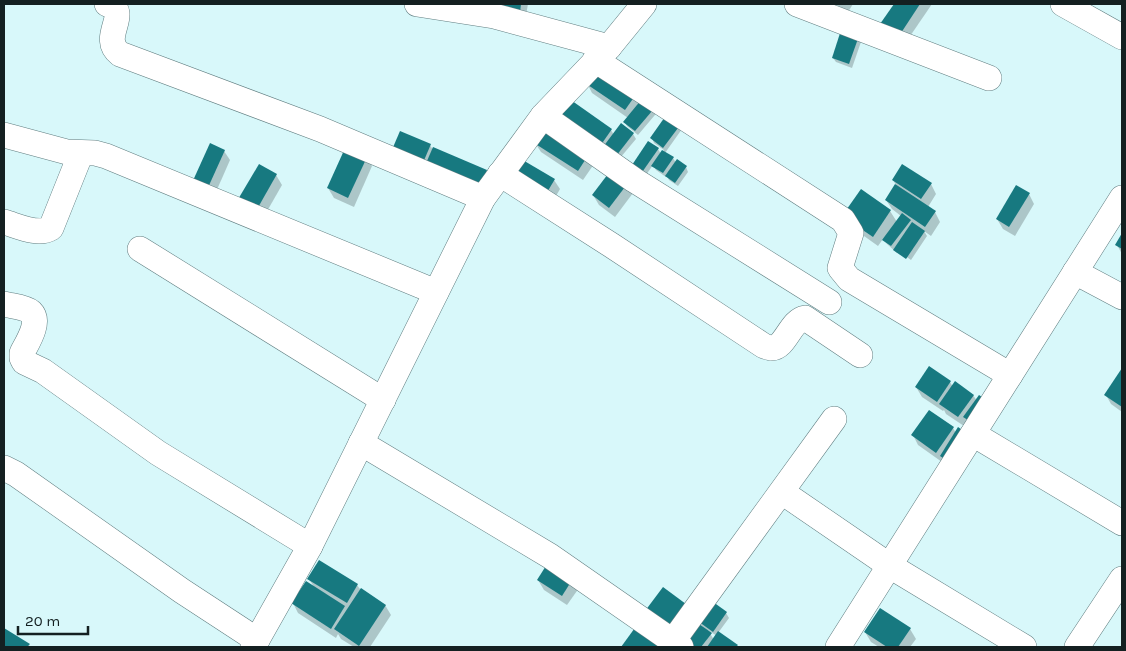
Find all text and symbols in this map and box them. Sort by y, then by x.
scale bar [18,604,88,636]
text: 20 m [25,612,60,630]

